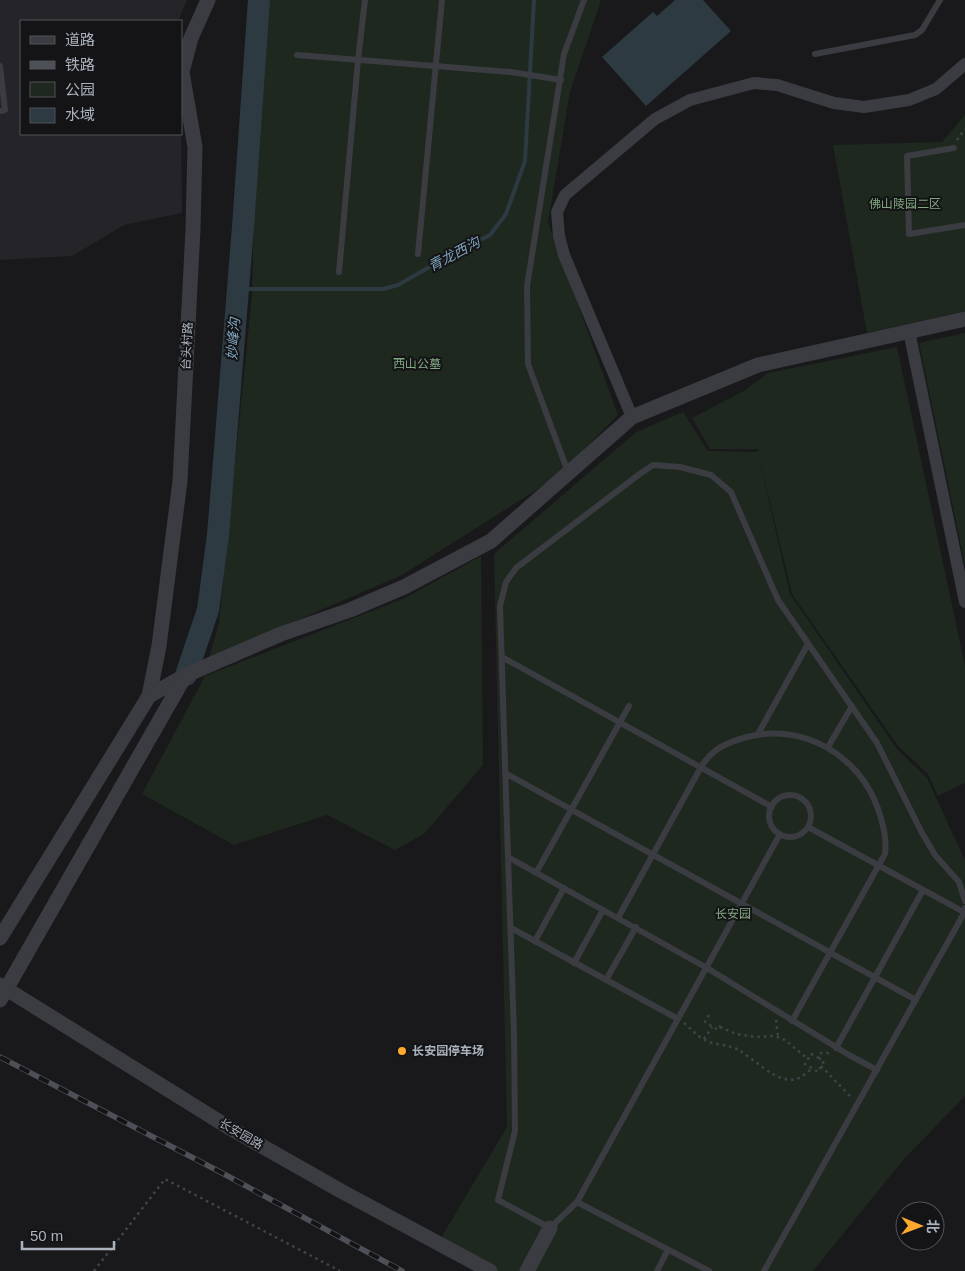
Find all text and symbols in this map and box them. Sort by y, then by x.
legend [20,20,182,135]
text: 道路 [65,31,95,48]
text: 铁路 [65,56,95,73]
text: 公园 [65,81,95,98]
text: 水域 [65,106,95,123]
park label: 佛山陵园二区 [869,197,941,211]
water label: 青龙西沟 [426,233,484,274]
water label: 妙峰沟 [224,315,243,361]
street label: 台头村路 [179,322,195,370]
park label: 西山公墓 [393,357,441,371]
park label: 长安园 [715,907,751,921]
place label: 长安园停车场 [412,1044,484,1058]
marker: 长安园停车场 [396,1045,408,1057]
street label: 长安园路 [217,1116,265,1152]
north arrow [895,1201,945,1251]
scale bar [22,1218,115,1250]
text: 北 [925,1219,941,1233]
text: 50 m [30,1227,63,1244]

